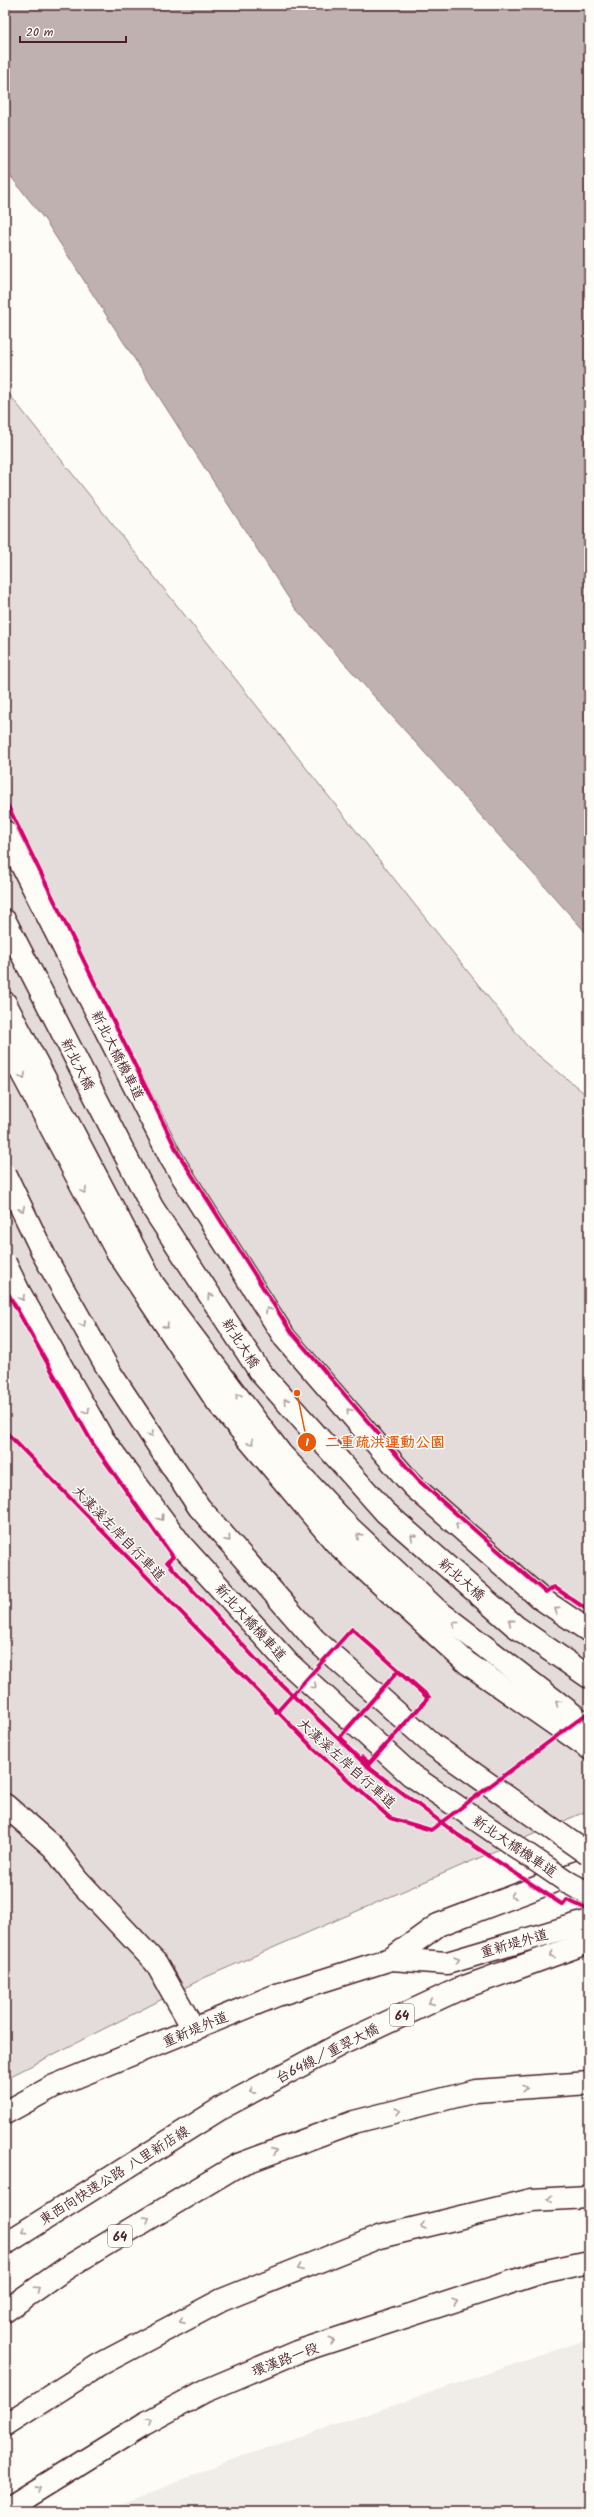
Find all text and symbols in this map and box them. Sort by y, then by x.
scale bar [20,18,126,44]
text: 20 m [26,23,54,42]
street label: 新北大橋機車道 [85,1007,149,1104]
street label: 新北大橋 [55,1035,100,1094]
one-way arrow [19,1072,26,1079]
one-way arrow [80,1187,87,1194]
one-way arrow [17,1205,25,1212]
one-way arrow [208,1293,215,1300]
one-way arrow [18,1294,25,1301]
one-way arrow [265,1307,273,1314]
street label: 新北大橋 [216,1314,265,1373]
one-way arrow [79,1320,86,1327]
one-way arrow [161,1321,168,1328]
one-way arrow [235,1393,242,1400]
one-way arrow [284,1399,291,1406]
one-way arrow [83,1407,90,1414]
one-way arrow [346,1409,353,1416]
callout: 二重疏洪運動公園 [297,1429,453,1456]
one-way arrow [147,1430,154,1437]
text: 二重疏洪運動公園 [325,1431,445,1455]
text: 1 [305,1433,309,1452]
one-way arrow [246,1437,253,1445]
street label: 大漢溪左岸自行車道 [67,1481,170,1587]
one-way arrow [156,1513,163,1520]
one-way arrow [455,1523,462,1530]
one-way arrow [356,1533,364,1541]
one-way arrow [410,1534,418,1542]
one-way arrow [223,1535,230,1542]
street label: 新北大橋 [433,1553,490,1606]
street label: 新北大橋機車道 [209,1579,291,1666]
one-way arrow [554,1607,561,1614]
one-way arrow [509,1620,516,1627]
one-way arrow [452,1621,459,1628]
one-way arrow [309,1682,317,1689]
one-way arrow [556,1701,563,1708]
street label: 大漢溪左岸自行車道 [292,1713,401,1814]
street label: 新北大橋機車道 [468,1810,561,1883]
one-way arrow [510,1892,517,1900]
street label: 重新堤外道 [478,1924,551,1964]
one-way arrow [549,1950,556,1959]
one-way arrow [454,1956,461,1965]
one-way arrow [428,1997,435,2005]
road number: 64 [390,2004,414,2026]
street label: 重新堤外道 [159,2006,232,2054]
street label: 台64線／重翠大橋 [272,2018,383,2089]
one-way arrow [522,2083,528,2092]
one-way arrow [249,2087,257,2094]
one-way arrow [395,2108,401,2116]
street label: 東西向快速公路 八里新店線 [35,2121,194,2231]
one-way arrow [271,2148,278,2156]
one-way arrow [547,2195,553,2203]
one-way arrow [143,2217,150,2224]
one-way arrow [420,2222,426,2230]
road number: 64 [108,2225,132,2247]
one-way arrow [21,2226,28,2234]
one-way arrow [297,2264,304,2272]
one-way arrow [33,2286,40,2294]
one-way arrow [451,2297,458,2305]
one-way arrow [179,2316,186,2324]
street label: 環漢路一段 [249,2337,322,2383]
one-way arrow [328,2337,335,2346]
one-way arrow [145,2419,152,2426]
one-way arrow [34,2486,41,2494]

